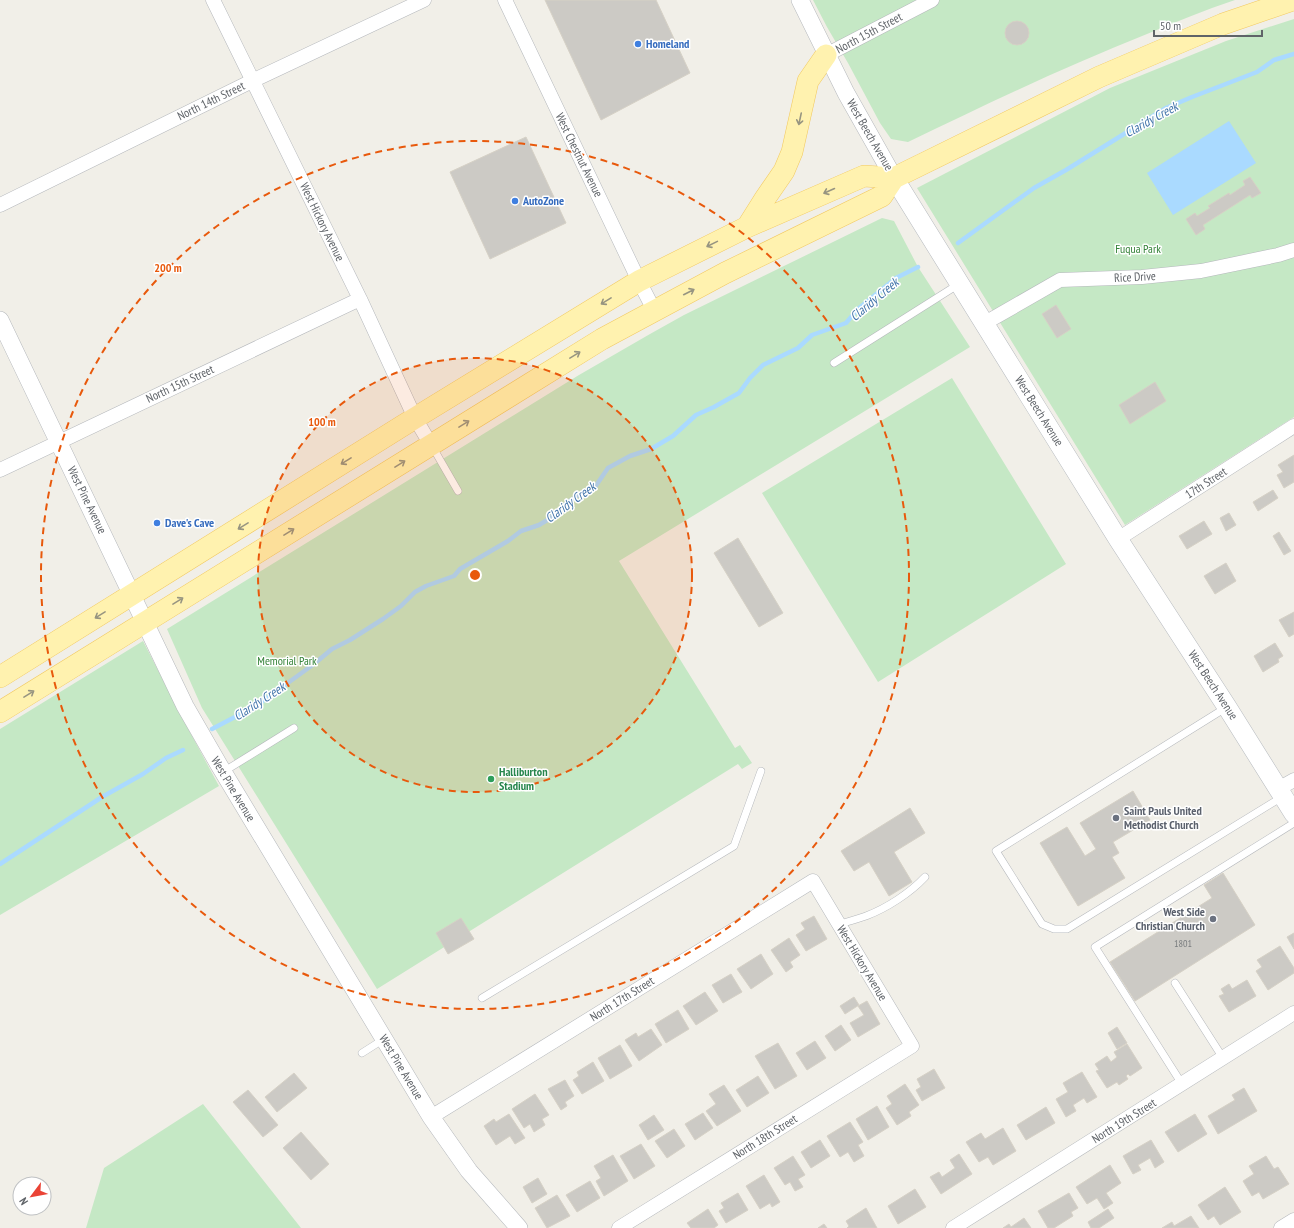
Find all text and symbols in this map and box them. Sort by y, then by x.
street label: North 15th Street [833,8,905,56]
scale bar [1154,12,1262,38]
text: 50 m [1160,18,1181,33]
place label: Homeland [646,36,689,51]
marker: Homeland [633,39,643,49]
street label: North 14th Street [175,77,248,123]
street label: West Beech Avenue [844,96,897,173]
water label: Claridy Creek [1122,97,1183,141]
street label: West Chestnut Avenue [553,110,606,199]
one-way arrow [795,113,803,126]
street label: West Hickory Avenue [297,180,348,264]
one-way arrow [823,188,835,196]
place label: AutoZone [522,193,564,208]
marker: AutoZone [510,196,520,206]
one-way arrow [706,241,718,248]
park label: Fuqua Park [1115,241,1161,256]
text: 200 m [154,260,182,275]
street label: Rice Drive [1114,268,1156,285]
water label: Claridy Creek [846,273,904,325]
one-way arrow [683,288,695,295]
one-way arrow [601,297,612,305]
one-way arrow [569,351,581,359]
street label: North 15th Street [143,361,217,406]
street label: West Beech Avenue [1012,373,1067,449]
text: 100 m [308,414,336,429]
one-way arrow [458,420,469,428]
one-way arrow [340,458,352,466]
one-way arrow [394,460,405,468]
street label: 17th Street [1182,463,1230,502]
street label: West Pine Avenue [65,464,110,536]
water label: Claridy Creek [542,477,601,526]
place label: Dave's Cave [165,515,214,530]
marker: Dave's Cave [152,518,162,528]
one-way arrow [238,521,249,530]
one-way arrow [283,528,295,536]
centre of rings [468,568,482,582]
one-way arrow [172,596,184,604]
one-way arrow [94,612,106,620]
street label: West Beech Avenue [1185,647,1242,722]
park label: Memorial Park [257,653,317,668]
water label: Claridy Creek [230,677,290,724]
one-way arrow [23,689,35,697]
street label: West Pine Avenue [208,753,259,824]
place label: Halliburton Stadium [499,764,548,793]
marker: Halliburton Stadium [486,774,496,784]
place label: Saint Pauls United Methodist Church [1124,803,1202,832]
marker: Saint Pauls United Methodist Church [1111,813,1121,823]
place label: West Side Christian Church [1136,904,1205,933]
marker: West Side Christian Church [1208,914,1218,924]
street label: West Hickory Avenue [834,922,891,1003]
house number: 1801 [1174,937,1192,950]
street label: North 17th Street [587,973,657,1024]
street label: West Pine Avenue [376,1031,427,1102]
street label: North 19th Street [1089,1094,1159,1146]
street label: North 18th Street [730,1110,800,1162]
north arrow [12,1176,52,1216]
text: N [16,1195,31,1208]

